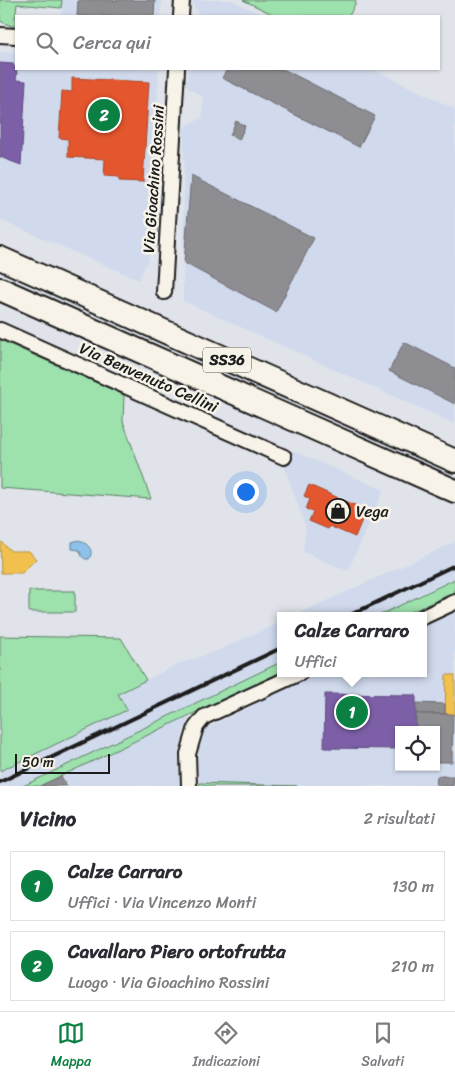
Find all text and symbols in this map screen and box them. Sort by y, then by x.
search box [15,15,440,70]
text: Cerca qui [73,26,151,59]
icon: search [33,29,61,57]
pin: 2 [88,96,120,134]
street label: Via Gioachino Rossini [134,103,173,254]
street label: Via Benvenuto Cellini [75,334,224,421]
road number: SS36 [203,348,251,372]
your location [233,479,259,505]
place label: Vega [356,497,390,526]
shop icon: Vega [325,498,351,524]
popup [277,612,427,677]
text: Calze Carraro [295,614,409,647]
text: Uffici [295,647,336,676]
pin: 1 [336,693,368,731]
map controls [395,726,440,771]
button: locate [395,726,440,771]
text: 50 m [22,750,54,775]
scale bar [15,751,110,774]
text: Vicino [20,800,76,838]
text: 2 risultati [364,804,435,833]
text: Calze Carraro [68,855,183,888]
text: 1 [34,872,40,901]
text: 130 m [392,872,434,901]
text: Uffici · Via Vincenzo Monti [68,888,256,917]
text: Cavallaro Piero ortofrutta [68,935,285,968]
text: 2 [32,952,42,981]
text: 210 m [391,952,434,981]
text: Luogo · Via Gioachino Rossini [68,968,269,997]
tab: Mappa [51,1019,91,1074]
tab: Indicazioni [192,1019,260,1074]
tab: Salvati [361,1019,404,1074]

